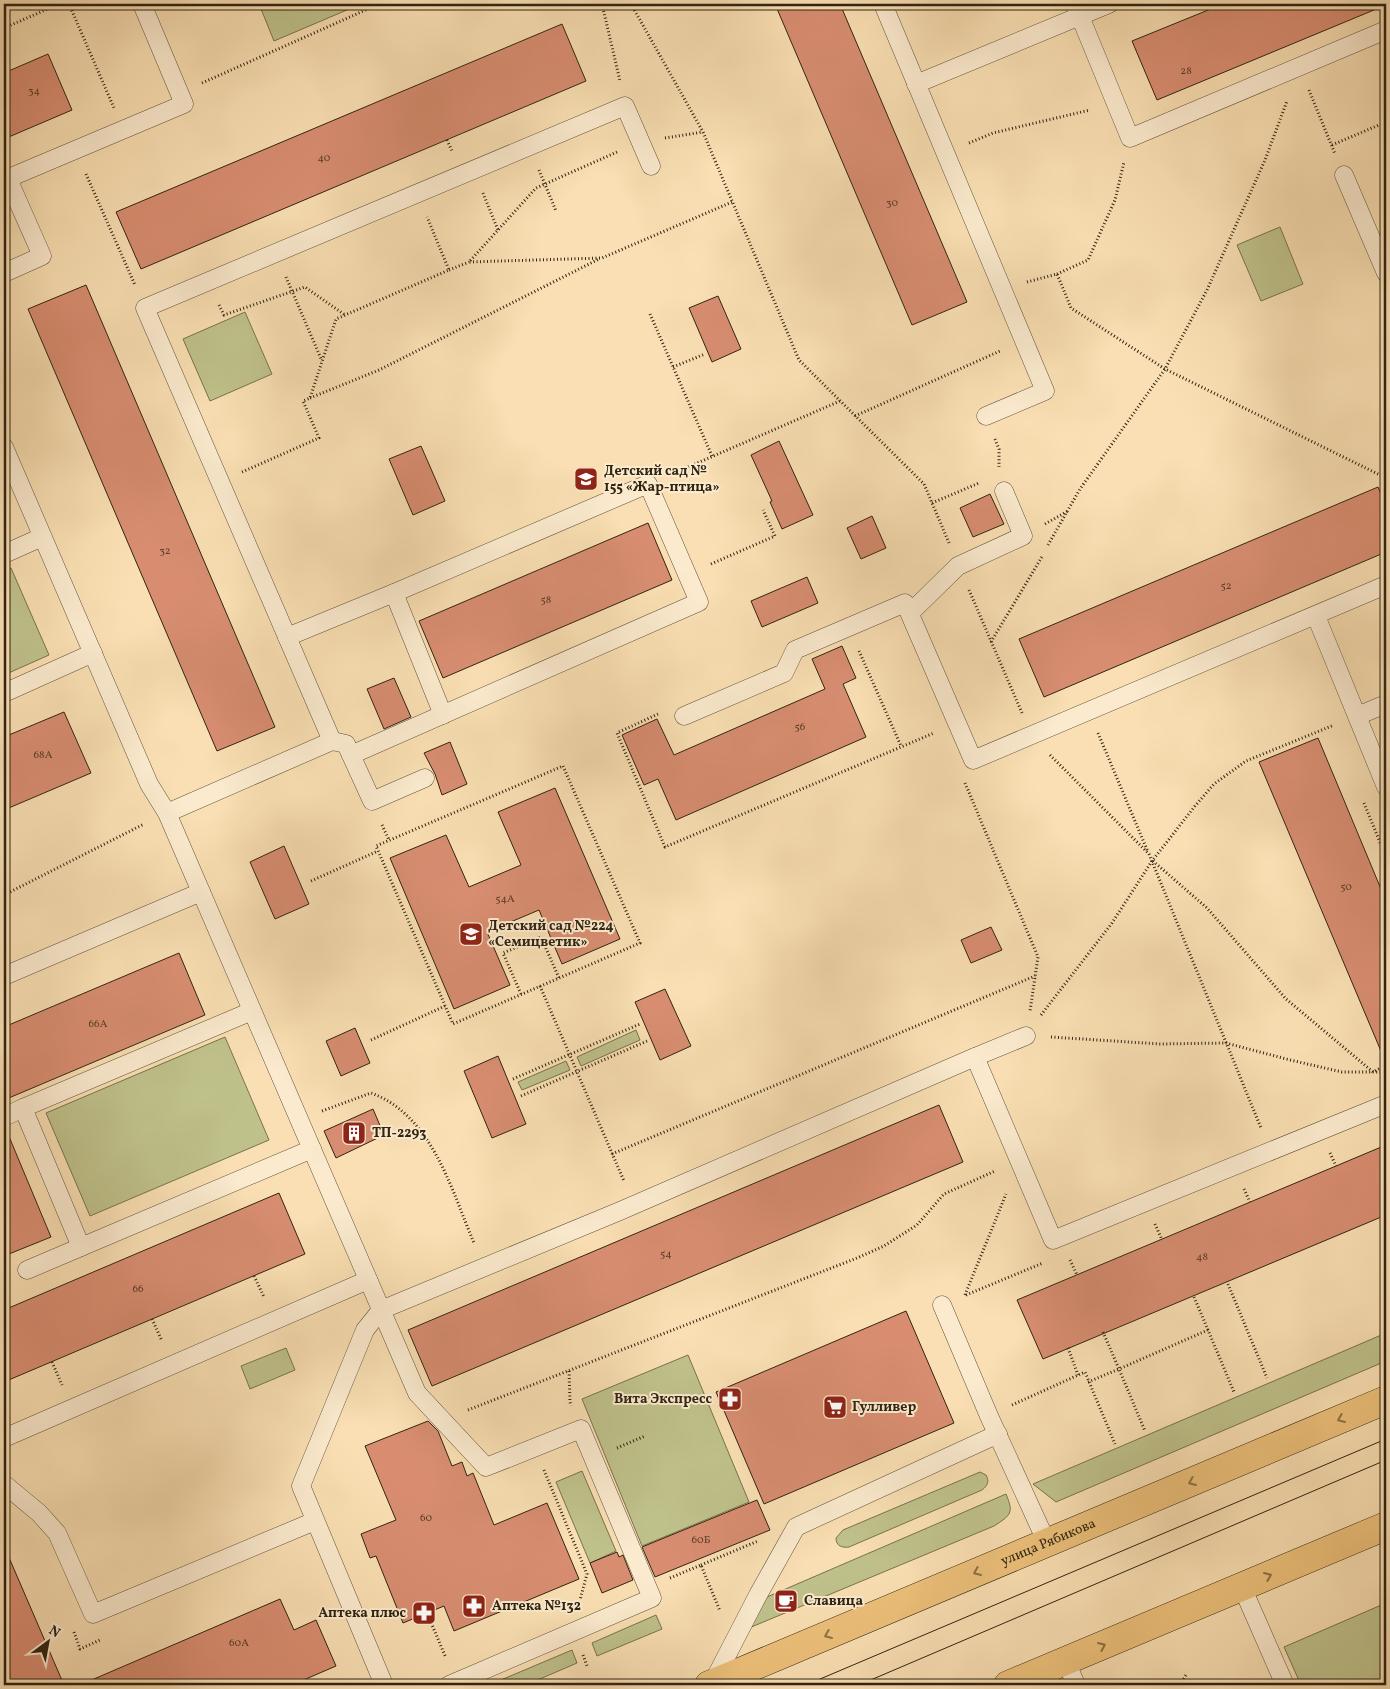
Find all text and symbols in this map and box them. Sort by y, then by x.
house number: 28 [1180,64,1192,79]
house number: 34 [28,84,41,99]
house number: 40 [318,151,331,166]
house number: 30 [886,196,898,211]
place label: Детский сад № 155 «Жар-птица» [604,462,720,497]
school or university icon: Детский сад № 155 «Жар-птица» [573,466,599,492]
house number: 32 [159,544,171,559]
house number: 52 [1220,579,1232,594]
house number: 58 [541,593,552,608]
house number: 56 [795,720,806,735]
house number: 68А [34,748,53,763]
house number: 50 [1340,880,1352,895]
house number: 54А [495,892,515,907]
place label: Детский сад №224 «Семицветик» [488,917,614,952]
school or university icon: Детский сад №224 «Семицветик» [458,921,484,947]
house number: 66А [89,1017,108,1032]
building icon: ТП-2293 [341,1120,367,1146]
place label: ТП-2293 [372,1124,426,1143]
house number: 54 [660,1247,672,1262]
house number: 48 [1196,1250,1208,1265]
house number: 66 [132,1282,144,1297]
pharmacy icon: Вита Экспресс [717,1386,743,1412]
place label: Вита Экспресс [614,1390,712,1409]
supermarket icon: Гулливер [822,1394,848,1420]
place label: Гулливер [852,1398,916,1417]
one-way arrow [1337,1412,1346,1423]
one-way arrow [1188,1476,1197,1486]
house number: 60 [420,1511,432,1526]
street label: улица Рябикова [998,1514,1099,1571]
house number: 60Б [692,1533,711,1548]
one-way arrow [973,1566,982,1577]
one-way arrow [1263,1572,1271,1582]
cafe icon: Славица [773,1588,799,1614]
place label: Славица [804,1592,863,1611]
pharmacy icon: Аптека №132 [461,1593,487,1619]
place label: Аптека №132 [492,1597,581,1616]
pharmacy icon: Аптека плюс [411,1600,437,1626]
place label: Аптека плюс [318,1604,406,1623]
north arrow [22,1616,72,1666]
text: N [45,1621,63,1643]
one-way arrow [824,1629,833,1640]
house number: 60А [229,1636,249,1651]
one-way arrow [1097,1642,1106,1652]

